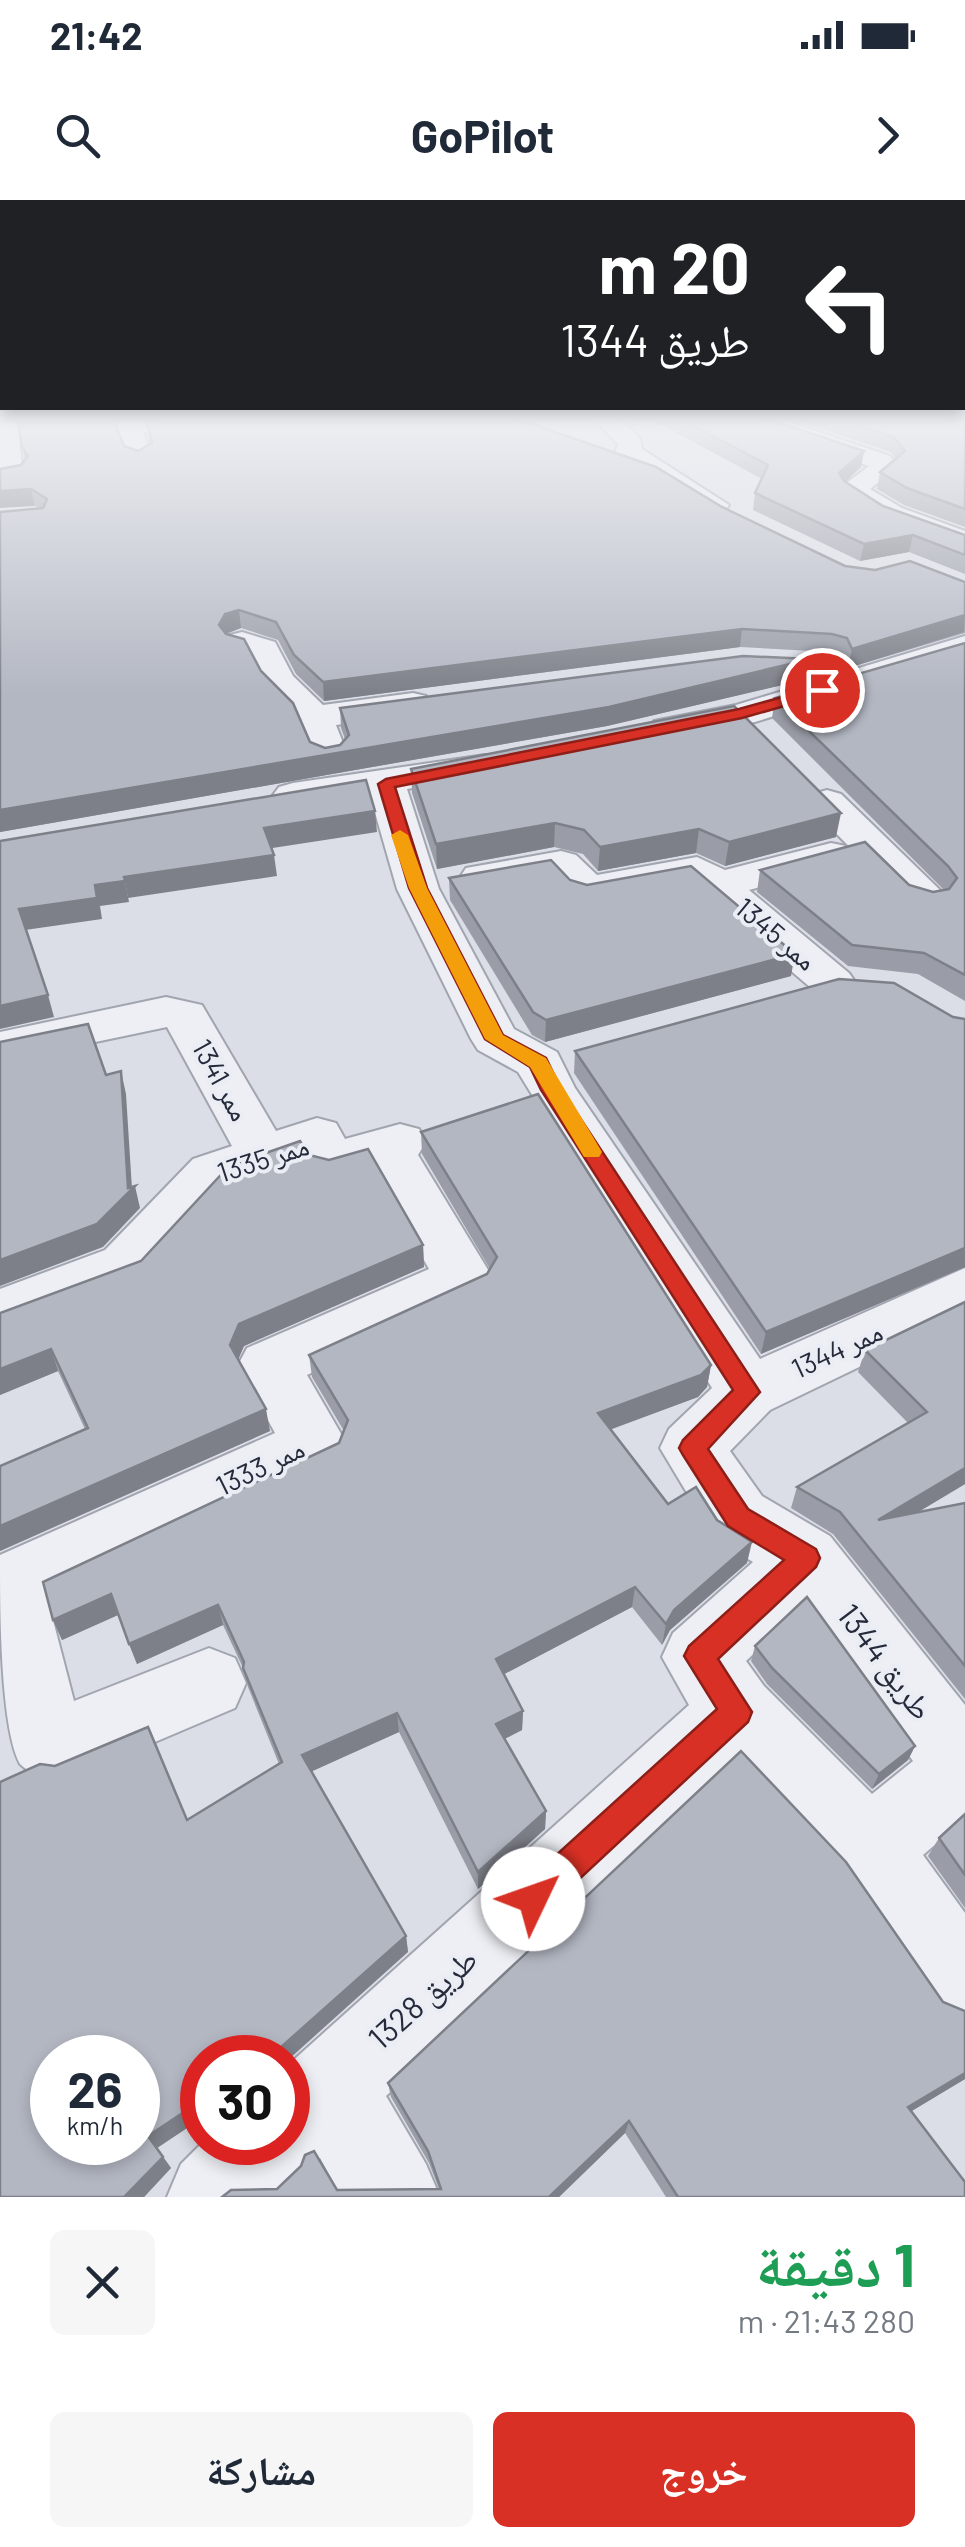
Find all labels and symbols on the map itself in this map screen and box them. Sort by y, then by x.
pin [780,648,865,733]
street label: ممر 1345 [729,890,824,977]
street label: ممر 1341 [186,1033,258,1126]
street label: ممر 1335 [213,1127,313,1189]
street label: ممر 1344 [786,1313,887,1385]
street label: ممر 1333 [210,1430,309,1502]
street label: طريق 1344 [828,1595,942,1728]
position arrow [481,1847,585,1951]
street label: طريق 1328 [359,1939,486,2059]
speed limit sign: 30 [180,2035,310,2165]

